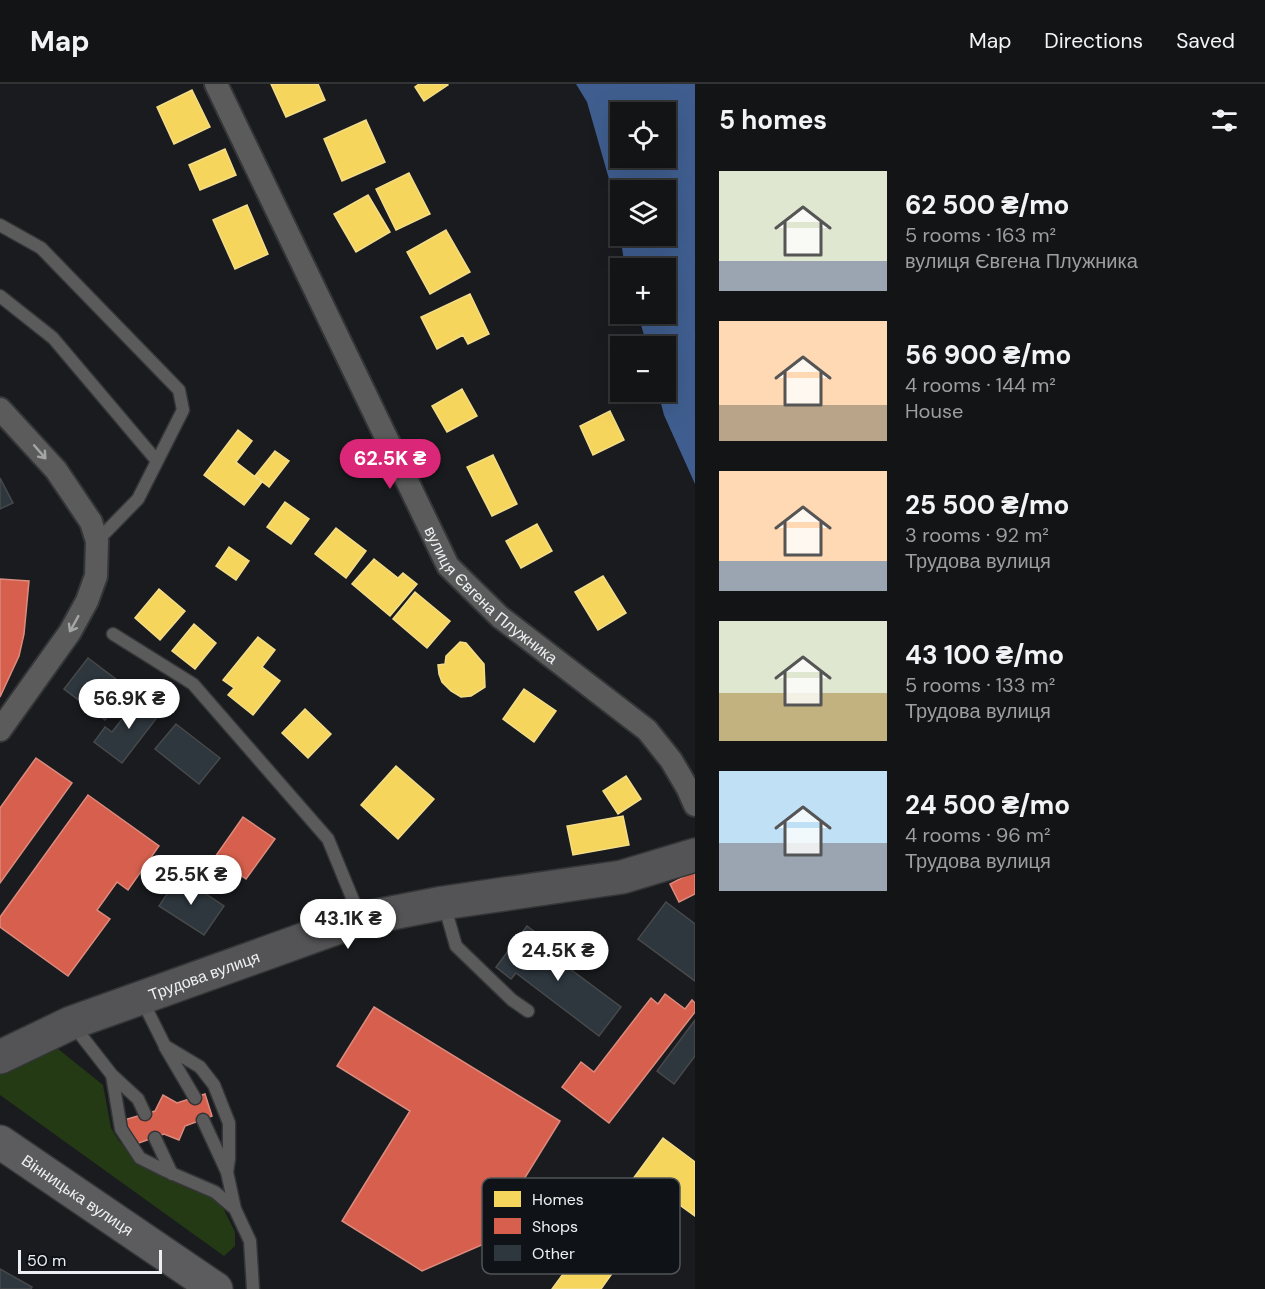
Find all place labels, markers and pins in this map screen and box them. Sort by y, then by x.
pin: 62.5K ₴ [335,439,445,490]
pin: 56.9K ₴ [74,679,184,730]
pin: 25.5K ₴ [136,855,246,906]
pin: 43.1K ₴ [293,899,403,950]
pin: 24.5K ₴ [503,931,613,982]

